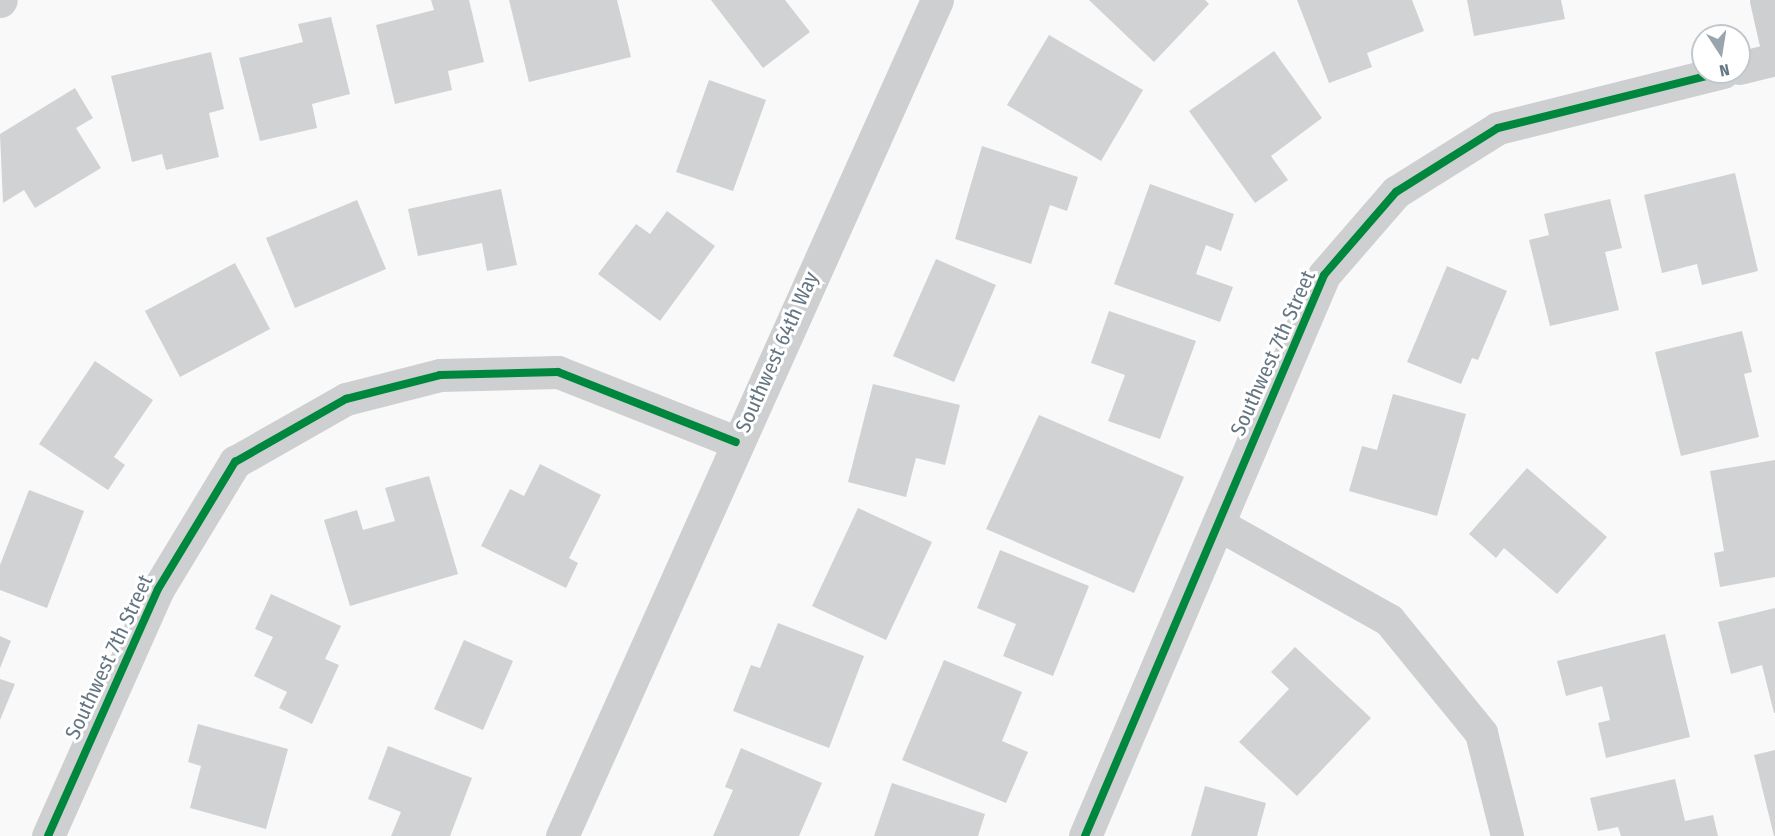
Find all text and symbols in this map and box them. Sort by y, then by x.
north arrow [1691,24,1751,84]
text: N [1718,60,1731,80]
street label: Southwest 7th Street [1225,266,1321,440]
street label: Southwest 64th Way [730,268,824,436]
street label: Southwest 7th Street [60,571,158,743]

